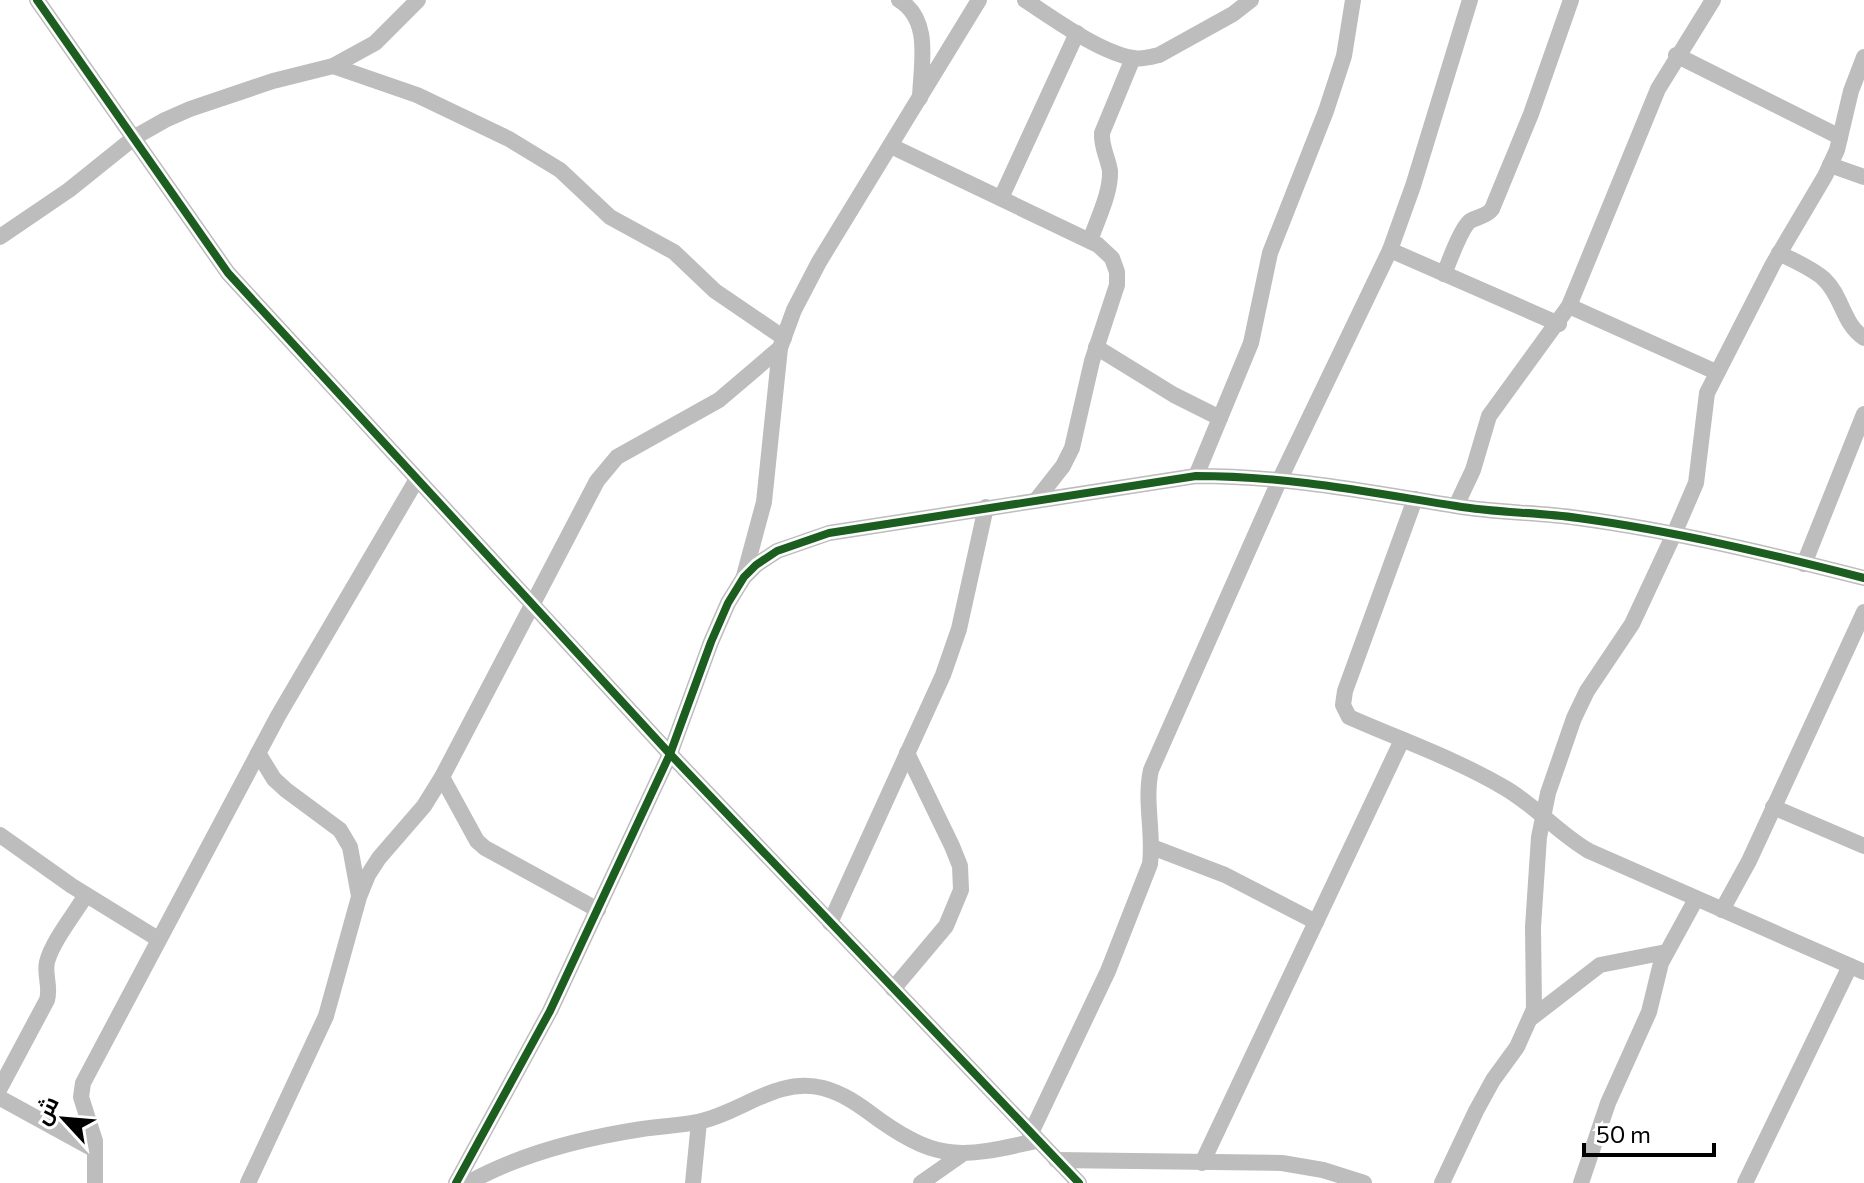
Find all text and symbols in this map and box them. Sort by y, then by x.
north arrow [24,1079,104,1159]
text: ش [27,1091,65,1129]
scale bar [1584,1107,1714,1157]
text: 50 m [1596,1119,1651,1148]

